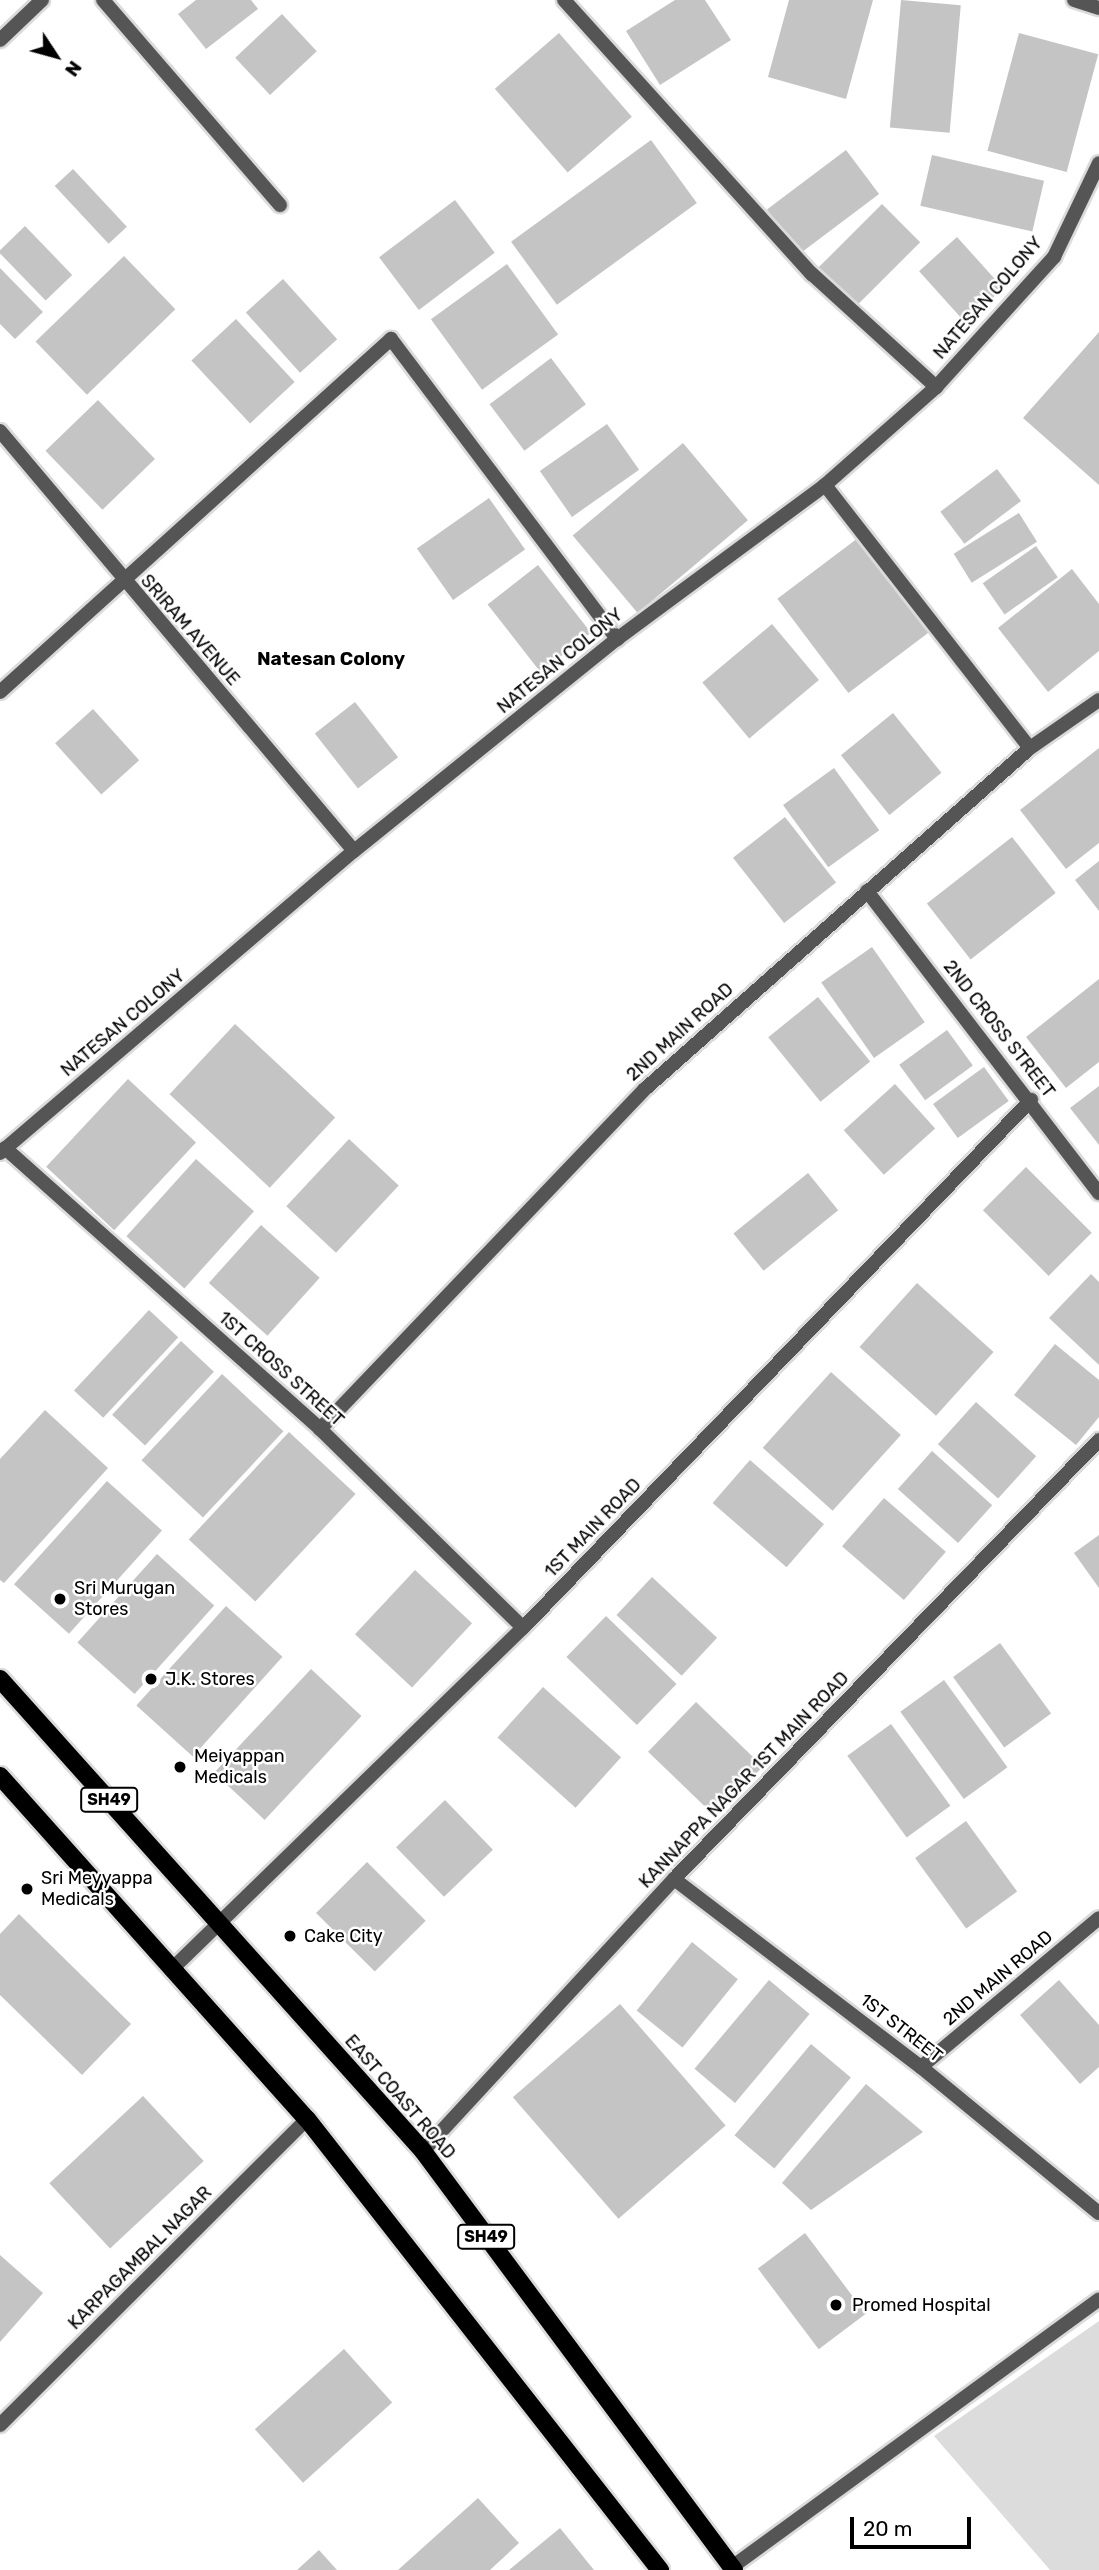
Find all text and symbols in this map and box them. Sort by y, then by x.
north arrow [21,21,91,91]
text: N [60,56,87,81]
street label: NATESAN COLONY [929,232,1047,364]
street label: SRIRAM AVENUE [136,570,244,690]
street label: NATESAN COLONY [493,604,627,718]
district label: Natesan Colony [257,648,405,670]
street label: 2ND CROSS STREET [939,956,1059,1102]
street label: NATESAN COLONY [57,965,189,1081]
street label: 2ND MAIN ROAD [622,978,738,1086]
street label: 1ST CROSS STREET [214,1307,348,1431]
street label: 1ST MAIN ROAD [540,1474,646,1582]
place label: Sri Murugan Stores [74,1578,175,1620]
marker: Sri Murugan Stores [52,1591,68,1607]
street label: KANNAPPA NAGAR 1ST MAIN ROAD [634,1667,854,1893]
place label: J.K. Stores [165,1668,255,1690]
marker: J.K. Stores [143,1671,159,1687]
place label: Meiyappan Medicals [194,1746,285,1788]
marker: Meiyappan Medicals [172,1759,188,1775]
road number: SH49 [79,1788,139,1812]
place label: Sri Meyyappa Medicals [41,1868,153,1910]
marker: Sri Meyyappa Medicals [19,1881,35,1897]
place label: Cake City [304,1925,383,1947]
street label: 2ND MAIN ROAD [939,1926,1057,2030]
marker: Cake City [282,1928,298,1944]
street label: 1ST STREET [855,1989,947,2067]
street label: EAST COAST ROAD [340,2030,460,2164]
street label: KARPAGAMBAL NAGAR [64,2182,216,2334]
road number: SH49 [456,2224,516,2250]
place label: Promed Hospital [852,2294,991,2316]
marker: Promed Hospital [826,2295,846,2315]
scale bar [854,2504,975,2548]
text: 20 m [863,2516,912,2541]

